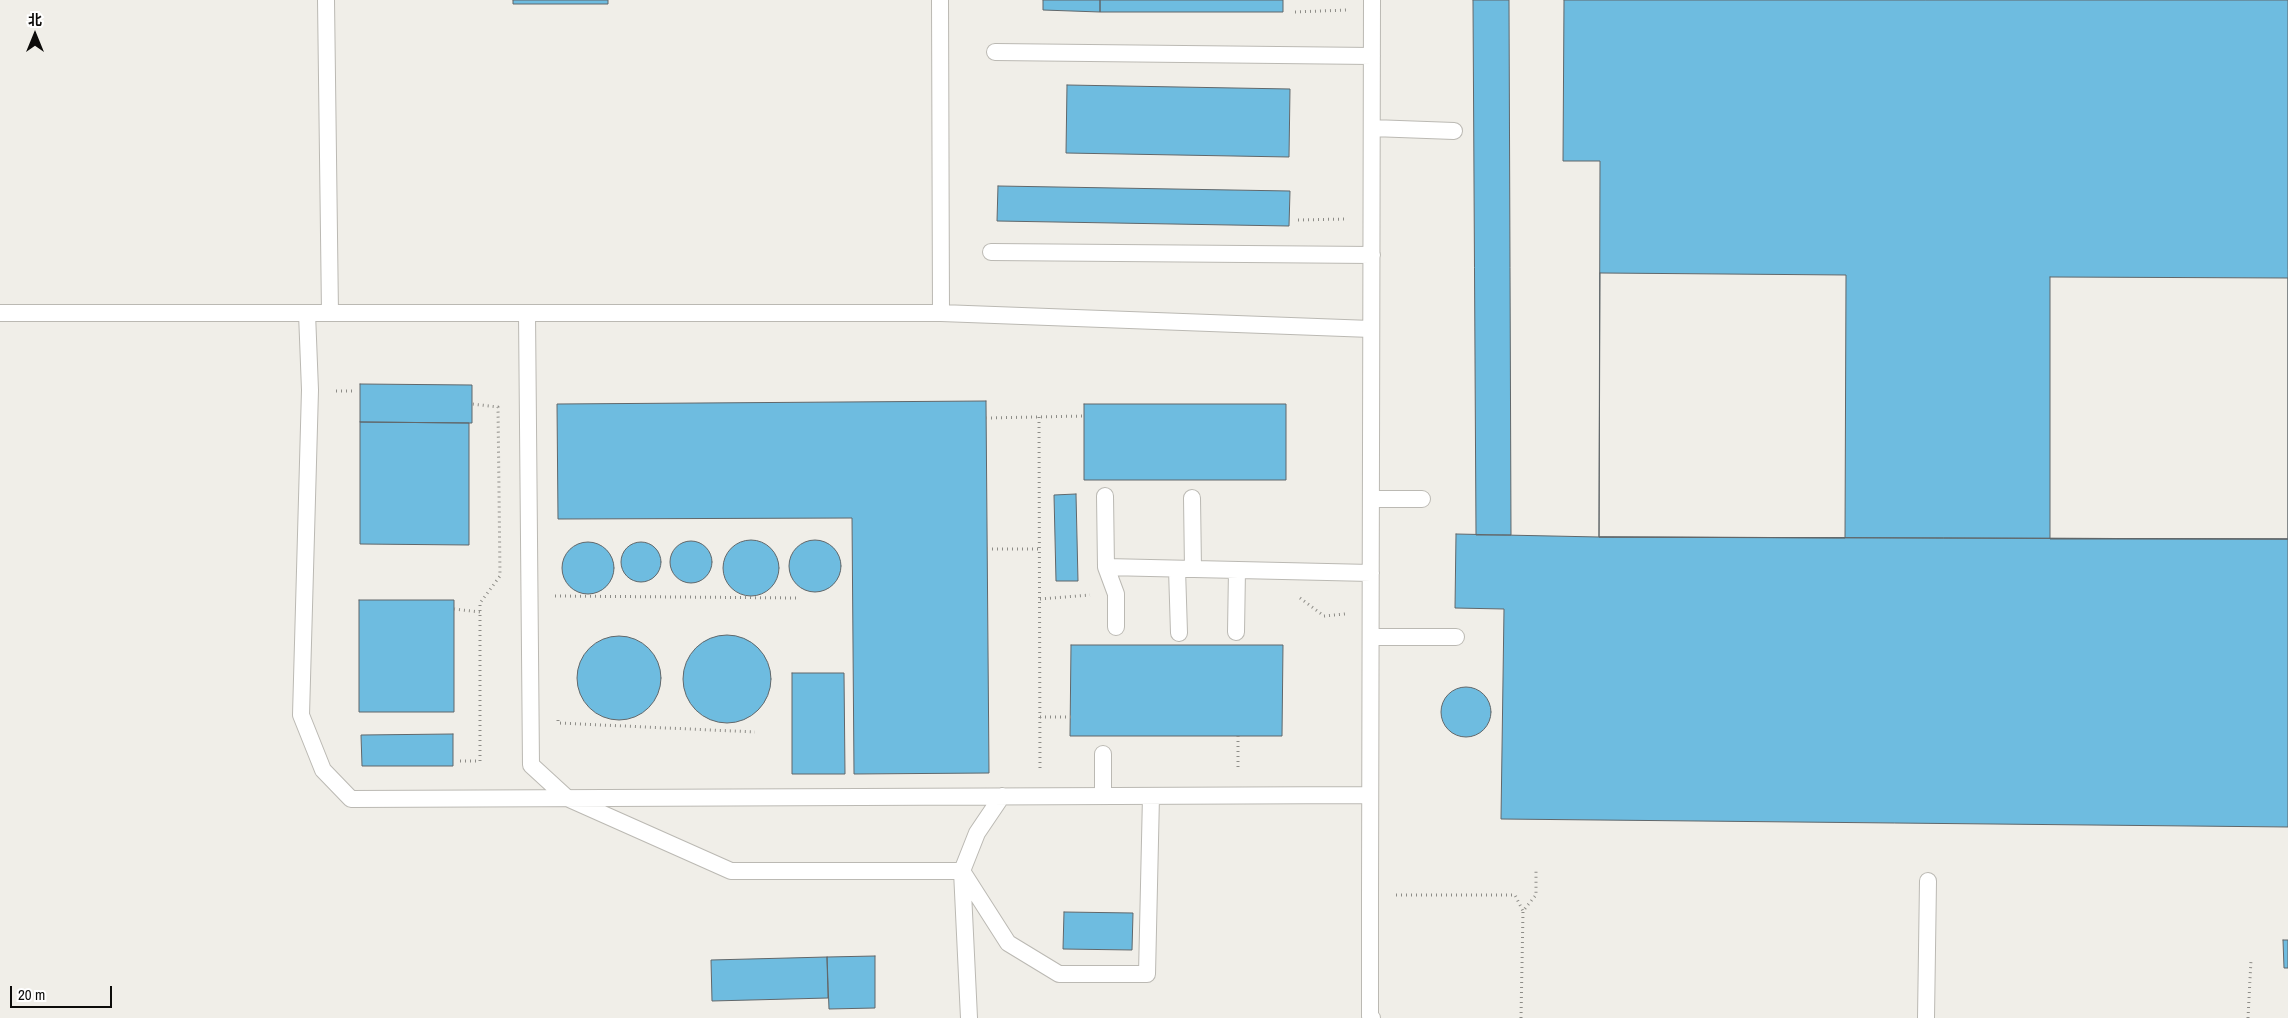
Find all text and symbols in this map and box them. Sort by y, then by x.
north arrow [10,10,60,60]
text: 北 [28,11,42,29]
scale bar [12,976,115,1008]
text: 20 m [18,984,45,1005]

